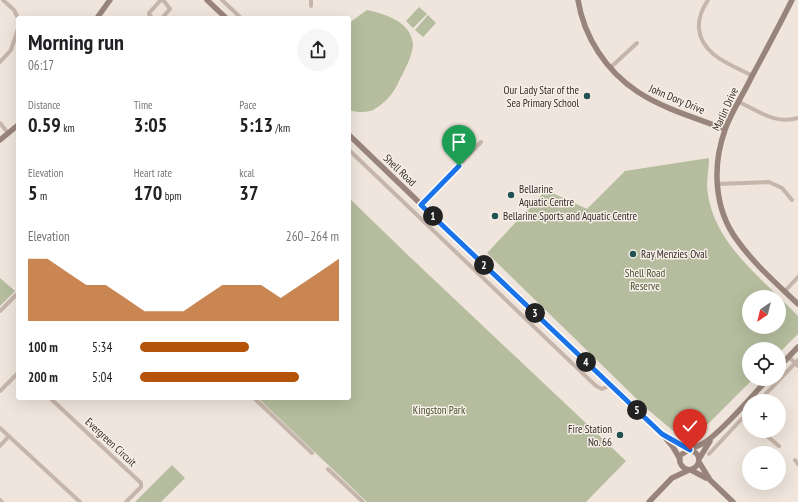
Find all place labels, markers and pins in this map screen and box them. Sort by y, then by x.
place label: Our Lady Star of the Sea Primary School [503,83,579,110]
marker: Our Lady Star of the Sea Primary School [582,91,592,101]
pin [442,125,476,166]
place label: Bellarine Aquatic Centre [519,182,575,209]
marker: Bellarine Aquatic Centre [506,190,516,200]
pin: 1 [423,206,443,226]
place label: Bellarine Sports and Aquatic Centre [503,209,638,223]
marker: Bellarine Sports and Aquatic Centre [490,211,500,221]
place label: Ray Menzies Oval [641,247,708,261]
marker: Ray Menzies Oval [628,249,638,259]
pin: 2 [474,255,494,275]
pin: 3 [525,303,545,323]
pin: 4 [576,352,596,372]
pin: 5 [627,400,647,420]
pin [673,409,707,450]
place label: Fire Station No. 66 [568,422,612,449]
marker: Fire Station No. 66 [615,430,625,440]

